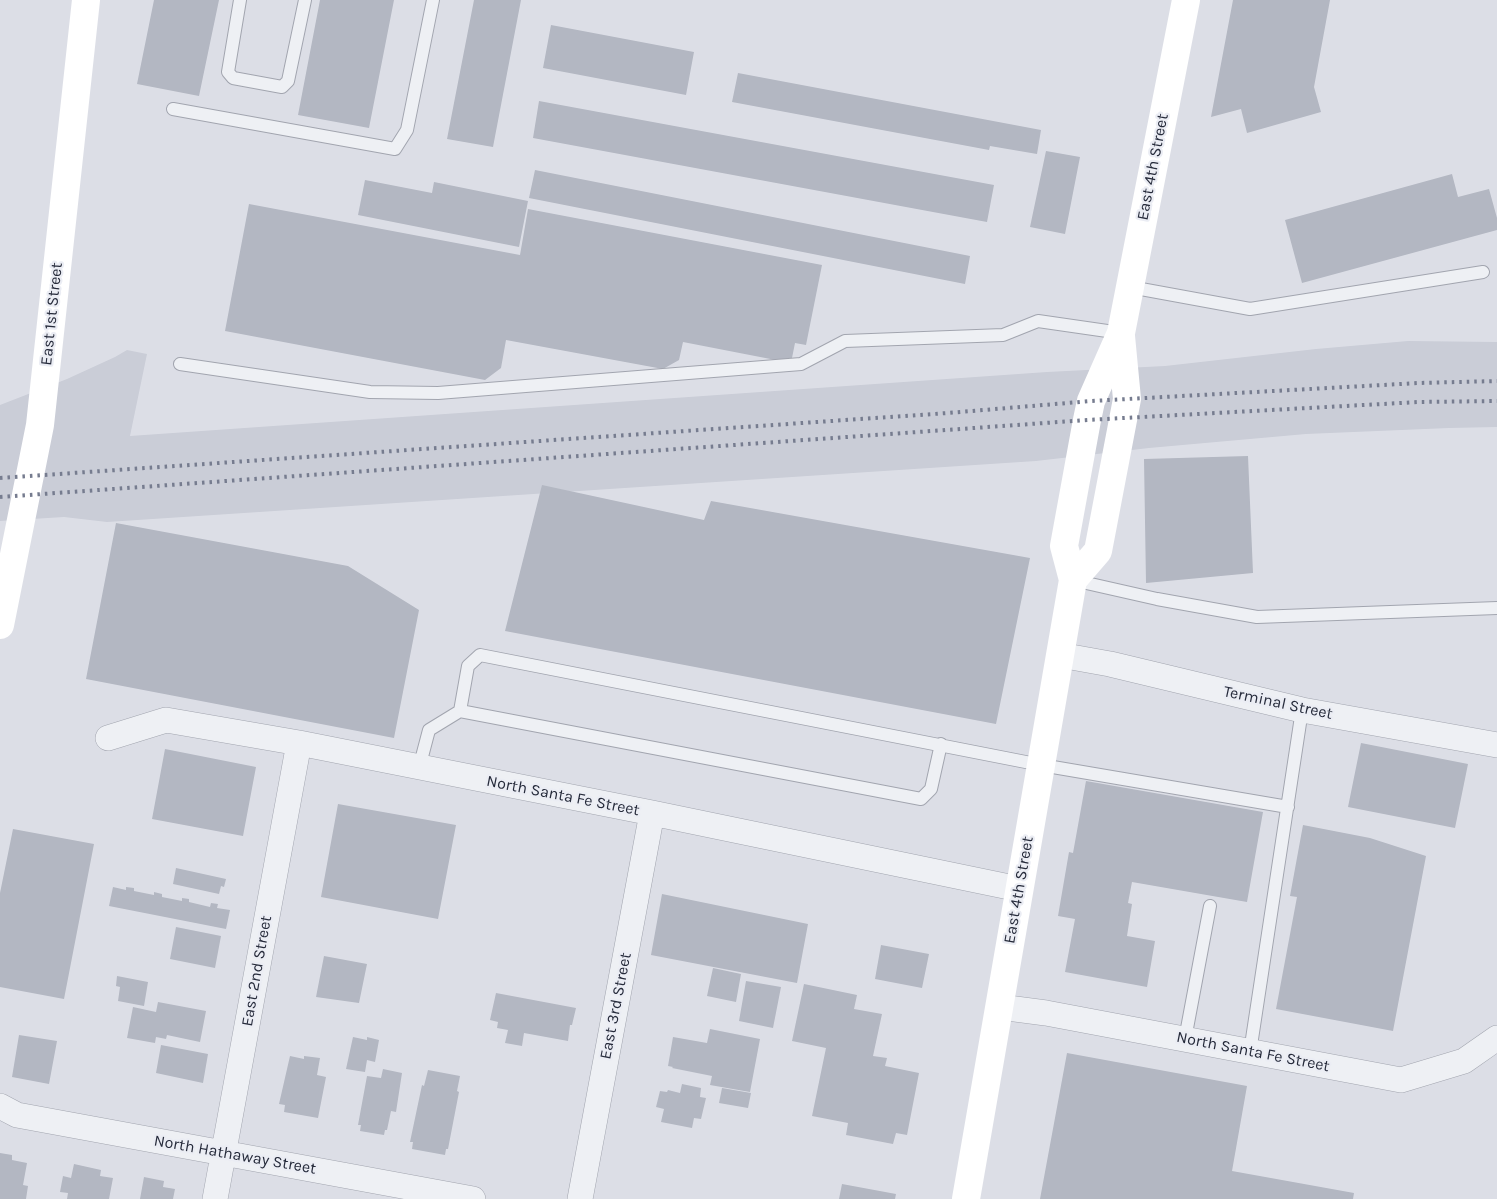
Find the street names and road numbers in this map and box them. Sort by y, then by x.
street label: East 4th Street [1133,112,1173,222]
street label: East 1st Street [37,262,67,366]
street label: Terminal Street [1222,682,1334,724]
street label: North Santa Fe Street [485,772,641,820]
street label: East 4th Street [1000,835,1038,945]
street label: East 2nd Street [238,914,276,1028]
street label: East 3rd Street [596,951,636,1061]
street label: North Santa Fe Street [1175,1028,1331,1076]
street label: North Hathaway Street [152,1131,318,1179]

